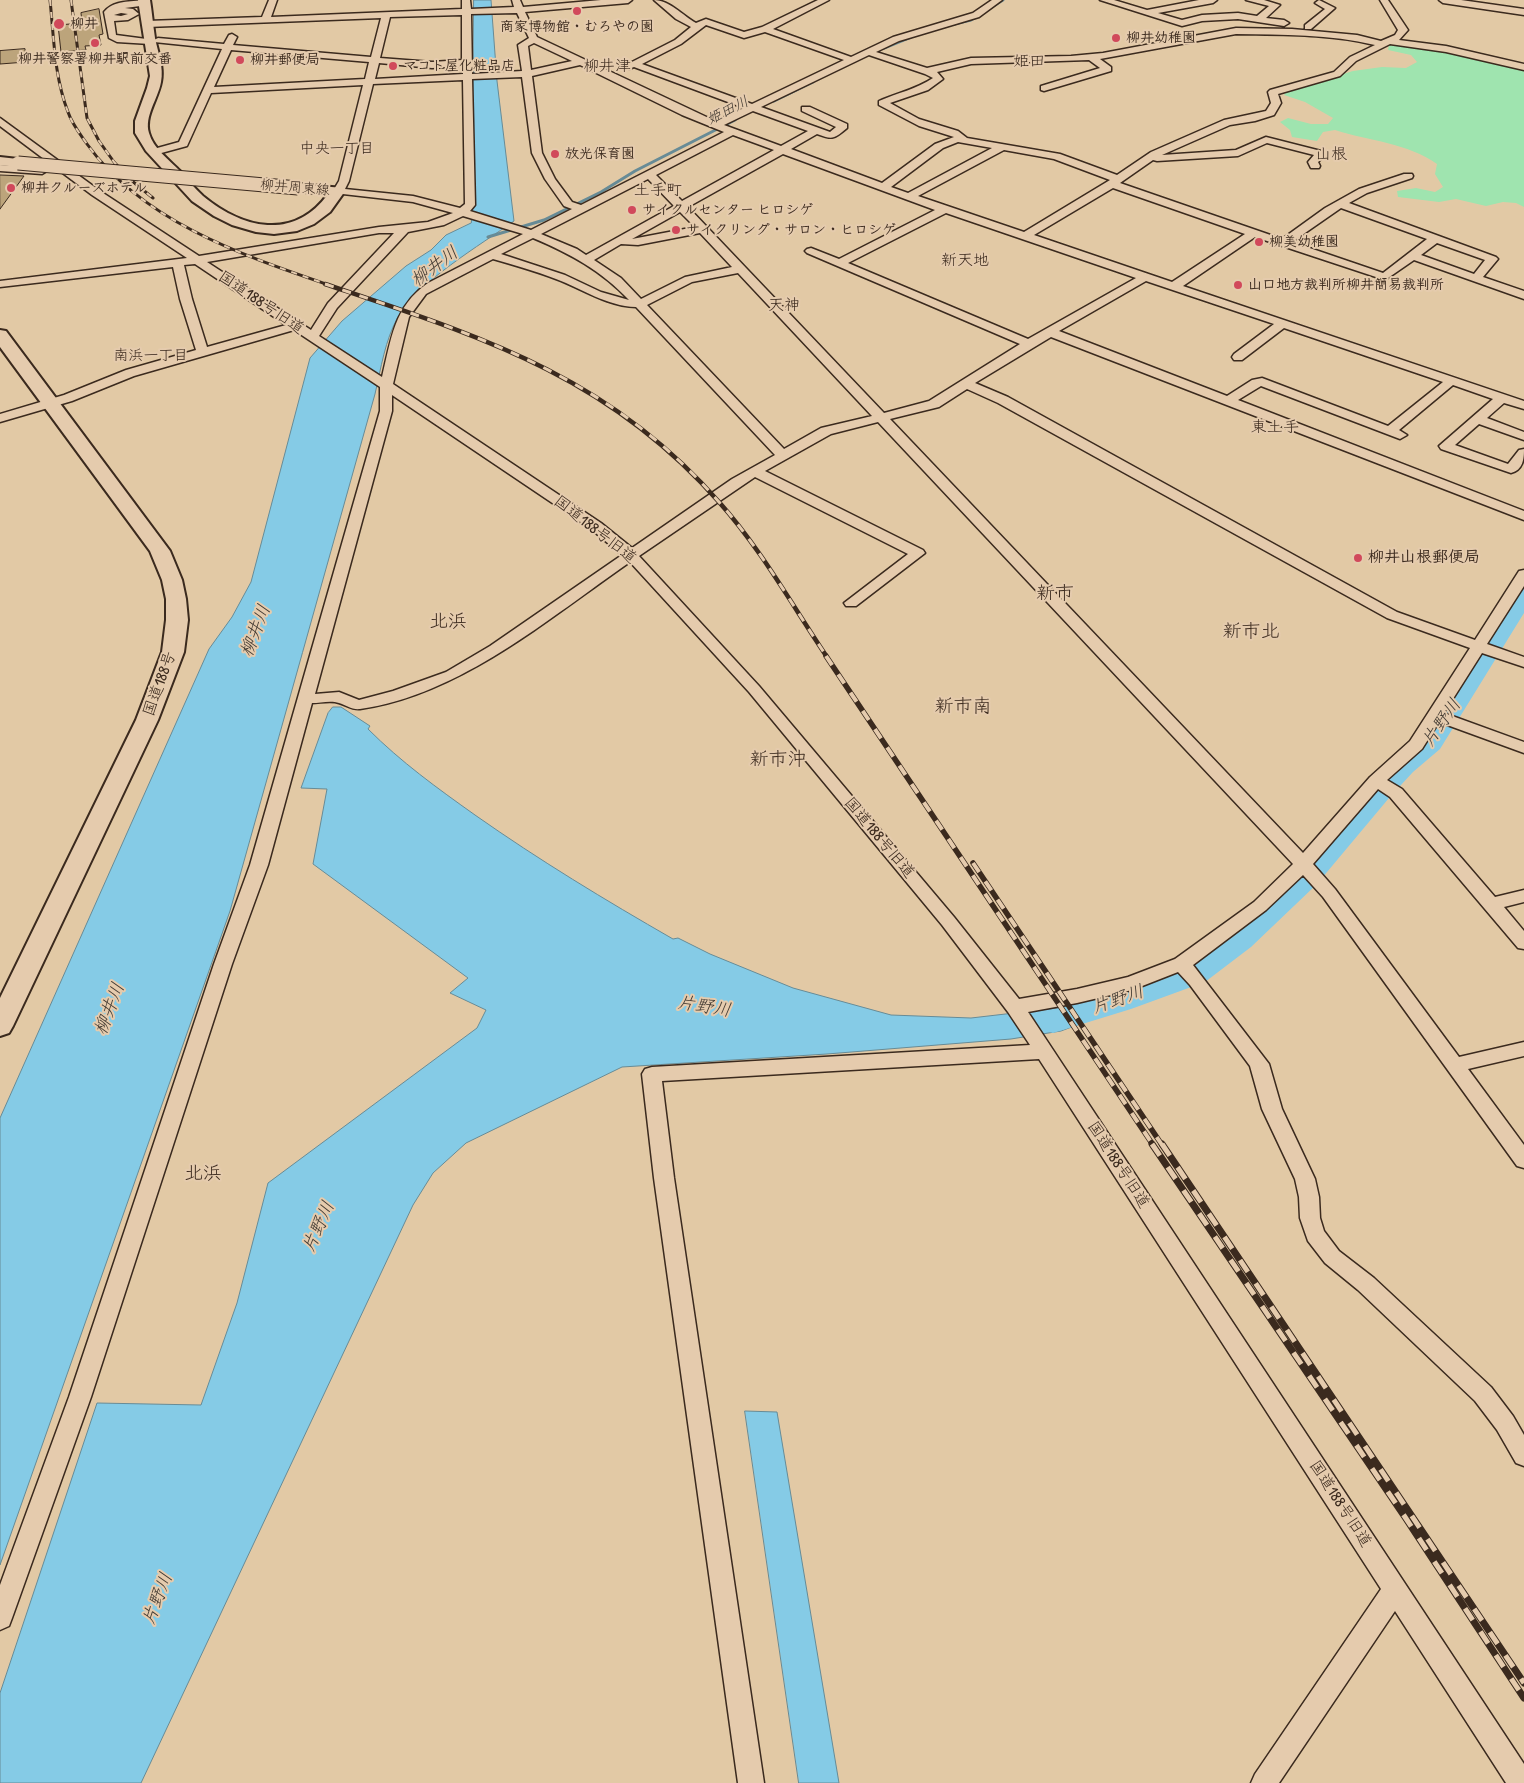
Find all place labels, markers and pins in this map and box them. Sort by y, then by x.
marker: 商家博物館・むろやの園 [571,5,583,17]
place label: 柳井 [70,16,98,32]
marker: 柳井 [52,17,66,31]
place label: 商家博物館・むろやの園 [500,19,654,35]
place label: 柳井幼稚園 [1126,30,1196,46]
marker: 柳井幼稚園 [1110,32,1122,44]
marker: 柳井警察署柳井駅前交番 [89,37,101,49]
place label: 柳井警察署柳井駅前交番 [18,51,172,67]
place label: 柳井郵便局 [250,52,320,68]
marker: 柳井郵便局 [234,54,246,66]
place label: マコト屋化粧品店 [403,58,515,74]
marker: マコト屋化粧品店 [387,60,399,72]
place label: 放光保育園 [565,146,635,162]
marker: 放光保育園 [549,148,561,160]
place label: 柳井クルーズホテル [21,180,148,196]
marker: 柳井クルーズホテル [5,182,17,194]
place label: サイクルセンター ヒロシゲ [642,202,813,218]
marker: サイクルセンター ヒロシゲ [626,204,638,216]
place label: サイクリング・サロン・ヒロシゲ [686,222,896,238]
marker: サイクリング・サロン・ヒロシゲ [670,224,682,236]
place label: 柳美幼稚園 [1269,234,1339,250]
marker: 柳美幼稚園 [1253,236,1265,248]
place label: 山口地方裁判所柳井簡易裁判所 [1248,277,1444,293]
marker: 山口地方裁判所柳井簡易裁判所 [1232,279,1244,291]
place label: 柳井山根郵便局 [1368,548,1480,568]
marker: 柳井山根郵便局 [1352,552,1364,564]

